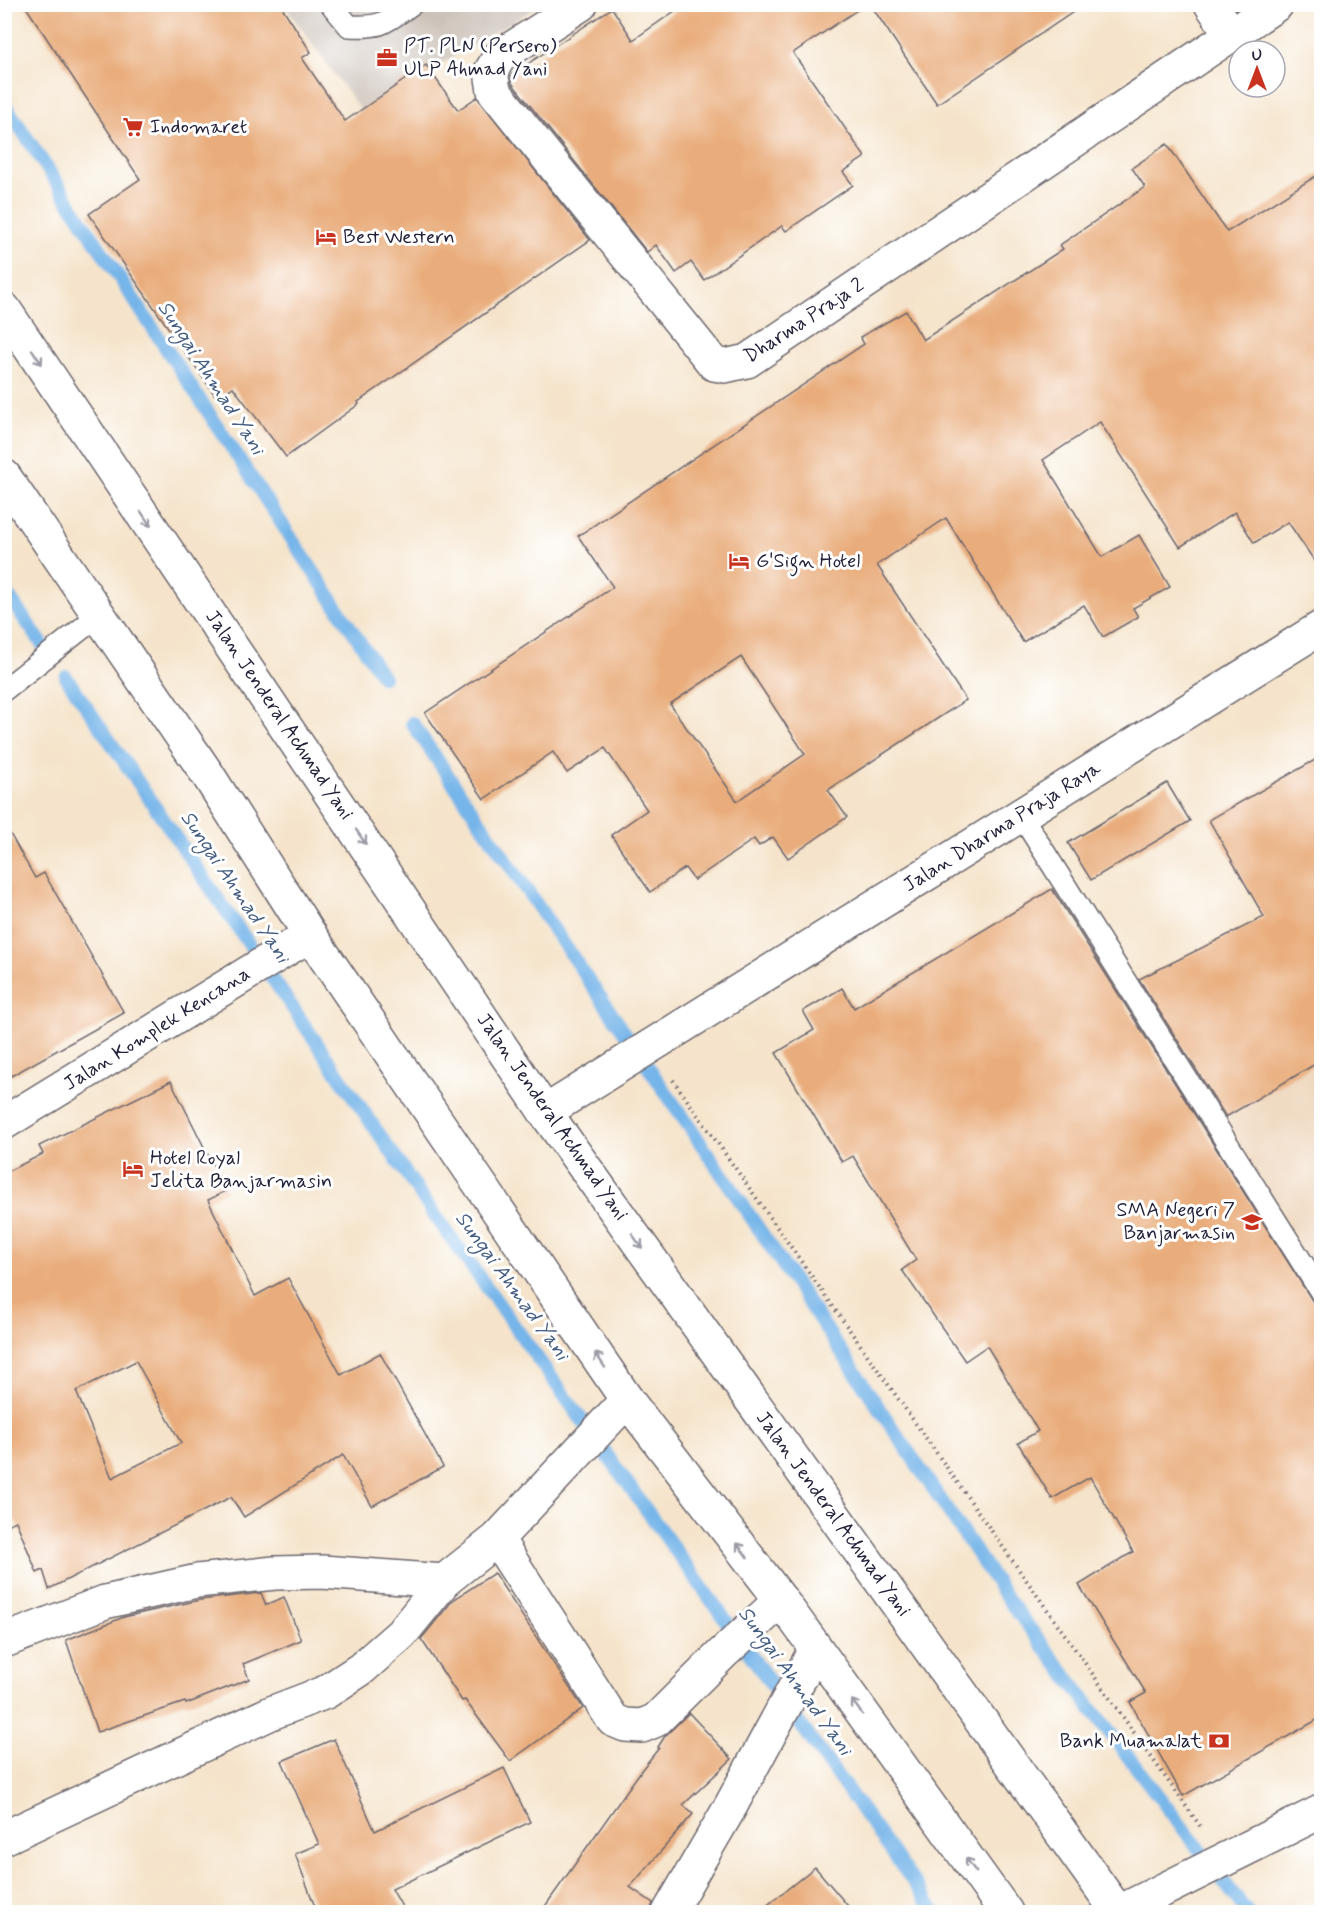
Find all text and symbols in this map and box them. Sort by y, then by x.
place label: PT. PLN (Persero) ULP Ahmad Yani [404,33,557,83]
north arrow [1227,39,1287,99]
text: U [1252,45,1262,66]
office icon: PT. PLN (Persero) ULP Ahmad Yani [375,46,399,70]
place label: Indomaret [150,114,247,141]
supermarket icon: Indomaret [121,115,145,139]
place label: Best Western [343,224,455,251]
hotel icon: Best Western [314,225,338,249]
street label: Dharma Praja 2 [739,272,869,370]
water label: Sungai Ahmad Yani [149,296,272,463]
one-way arrow [31,349,43,365]
one-way arrow [141,510,153,527]
place label: G'Sign Hotel [756,548,860,577]
hotel icon: G'Sign Hotel [727,549,751,573]
street label: Jalan Jenderal Achmad Yani [199,605,359,825]
street label: Jalan Dharma Praja Raya [898,755,1107,899]
water label: Sungai Ahmad Yani [172,805,298,972]
one-way arrow [355,829,367,845]
street label: Jalan Komplek Kencana [59,961,255,1097]
street label: Jalan Jenderal Achmad Yani [470,1008,634,1226]
place label: Hotel Royal Jelita Banjarmasin [150,1145,332,1195]
hotel icon: Hotel Royal Jelita Banjarmasin [121,1157,145,1181]
place label: SMA Negeri 7 Banjarmasin [1116,1197,1235,1247]
water label: Sungai Ahmad Yani [447,1206,577,1369]
school or university icon: SMA Negeri 7 Banjarmasin [1240,1210,1264,1234]
one-way arrow [631,1232,644,1248]
one-way arrow [594,1353,606,1369]
street label: Jalan Jenderal Achmad Yani [749,1406,917,1622]
one-way arrow [735,1542,748,1558]
water label: Sungai Ahmad Yani [730,1601,860,1764]
one-way arrow [851,1700,863,1716]
place label: Bank Muamalat [1060,1728,1202,1755]
bank icon: Bank Muamalat [1207,1729,1231,1753]
one-way arrow [965,1858,978,1874]

